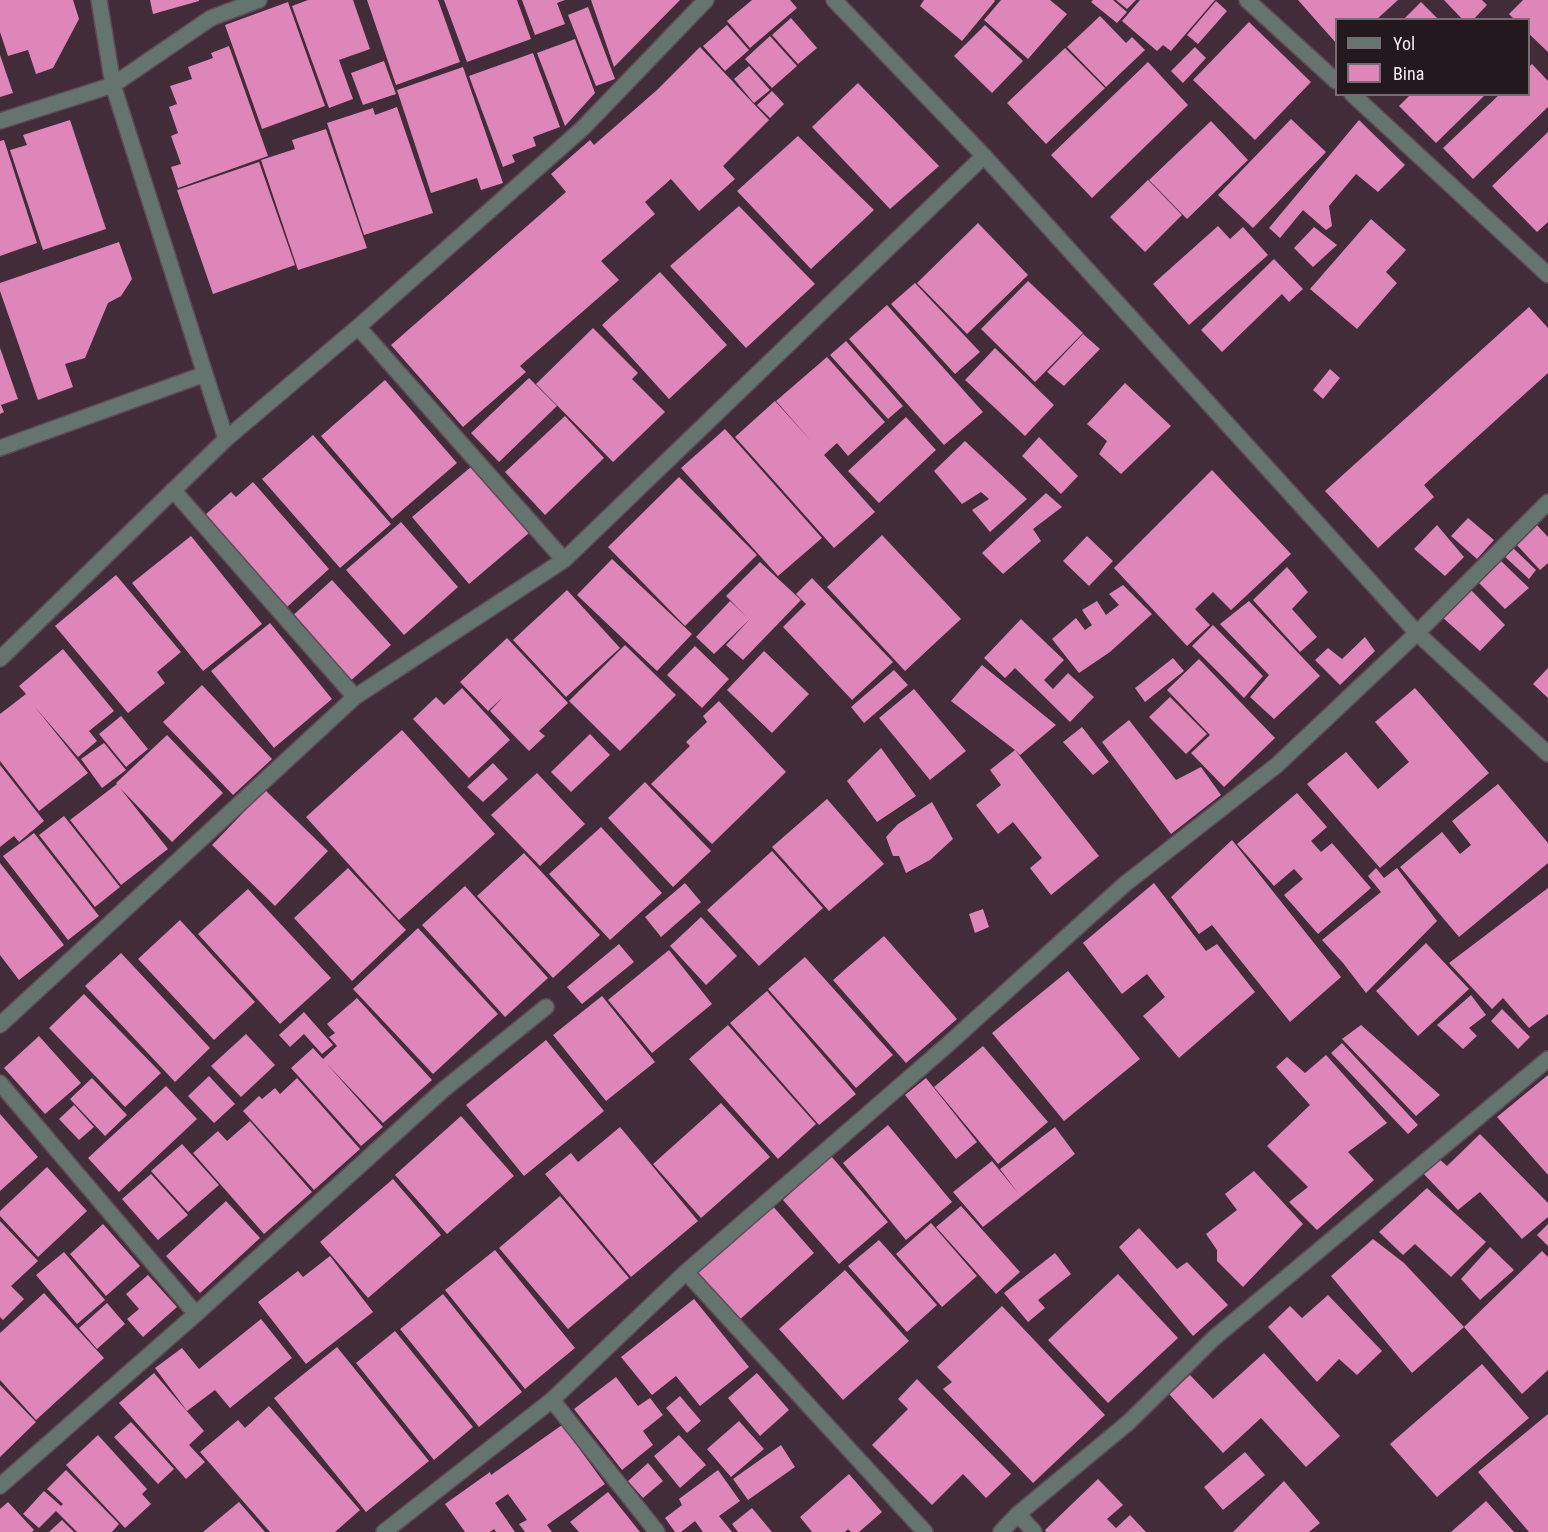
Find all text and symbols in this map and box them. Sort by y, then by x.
legend [1335,18,1530,96]
text: Yol [1393,33,1415,54]
text: Bina [1393,63,1424,84]

